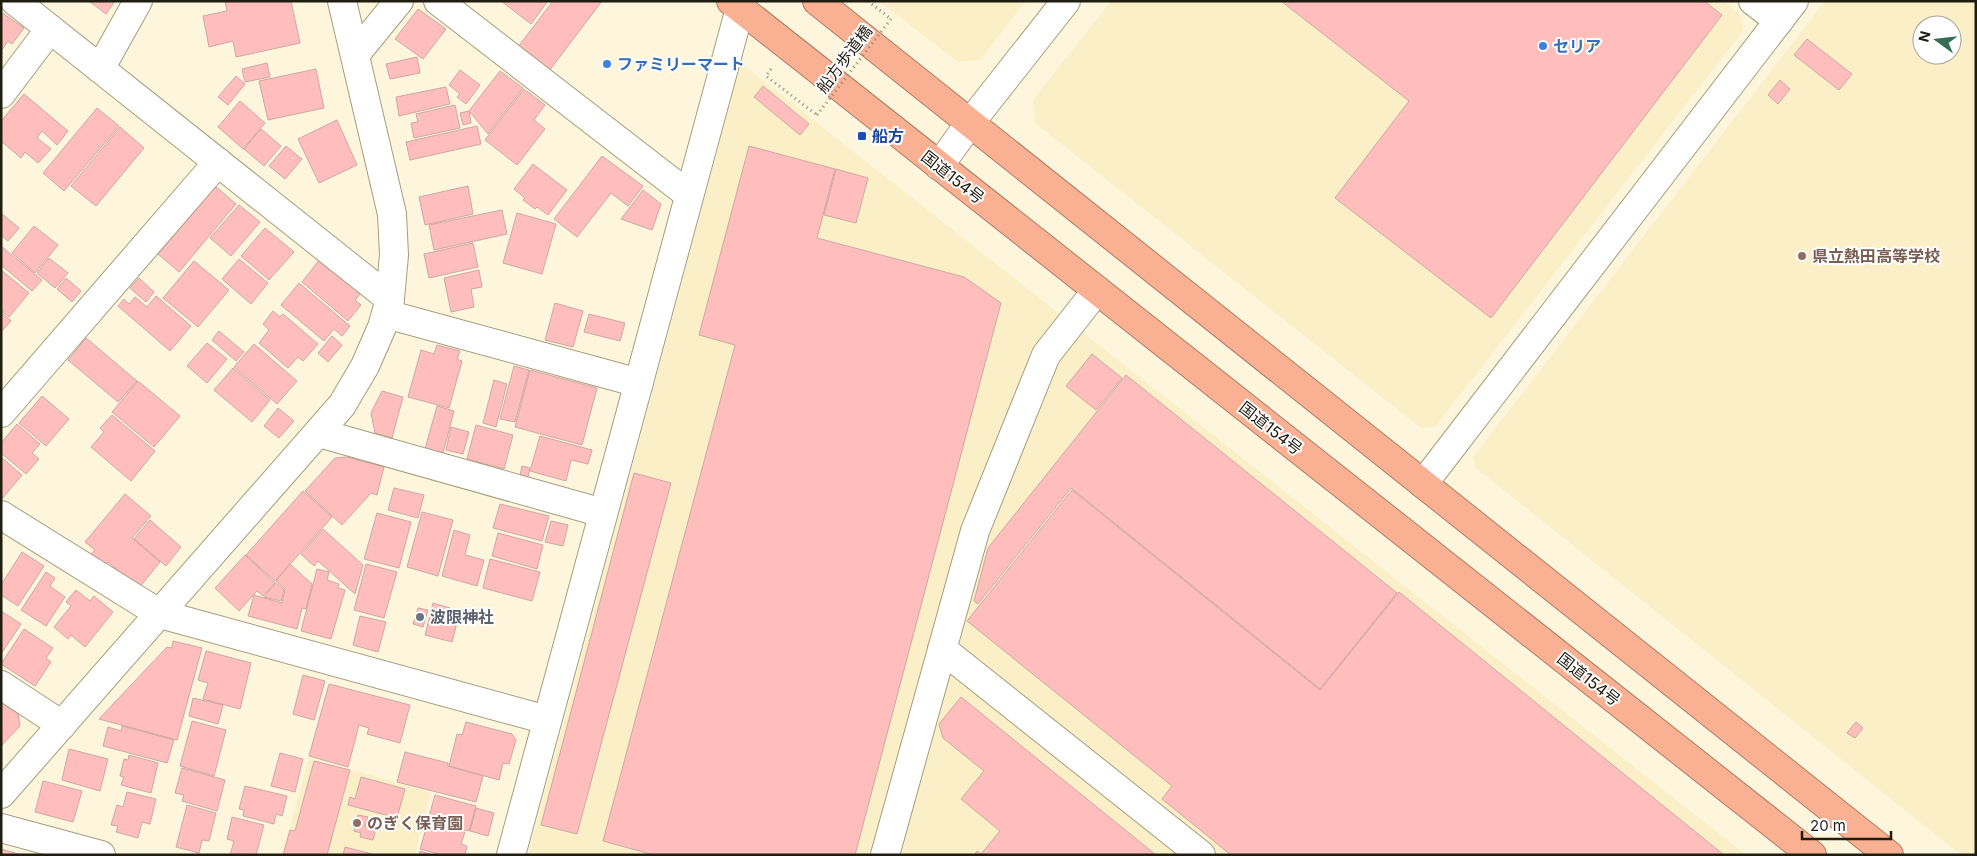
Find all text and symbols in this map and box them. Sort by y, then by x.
north arrow [1912,15,1962,65]
street label: 船方歩道橋 [812,21,876,97]
text: N [1914,29,1934,44]
place label: セリア [1553,36,1601,56]
marker: セリア [1537,40,1549,52]
place label: ファミリーマート [617,54,745,74]
marker: ファミリーマート [601,58,613,70]
place label: 船方 [872,126,904,146]
marker: 船方 [856,130,868,142]
street label: 国道154号 [917,146,989,208]
place label: 県立熱田高等学校 [1812,246,1940,266]
marker: 県立熱田高等学校 [1796,250,1808,262]
street label: 国道154号 [1235,397,1307,459]
place label: 波限神社 [430,607,494,627]
marker: 波限神社 [414,611,426,623]
street label: 国道154号 [1553,648,1625,710]
scale bar [1802,808,1891,840]
place label: のぎく保育園 [367,813,463,833]
text: 20 m [1810,816,1846,835]
marker: のぎく保育園 [351,817,363,829]

